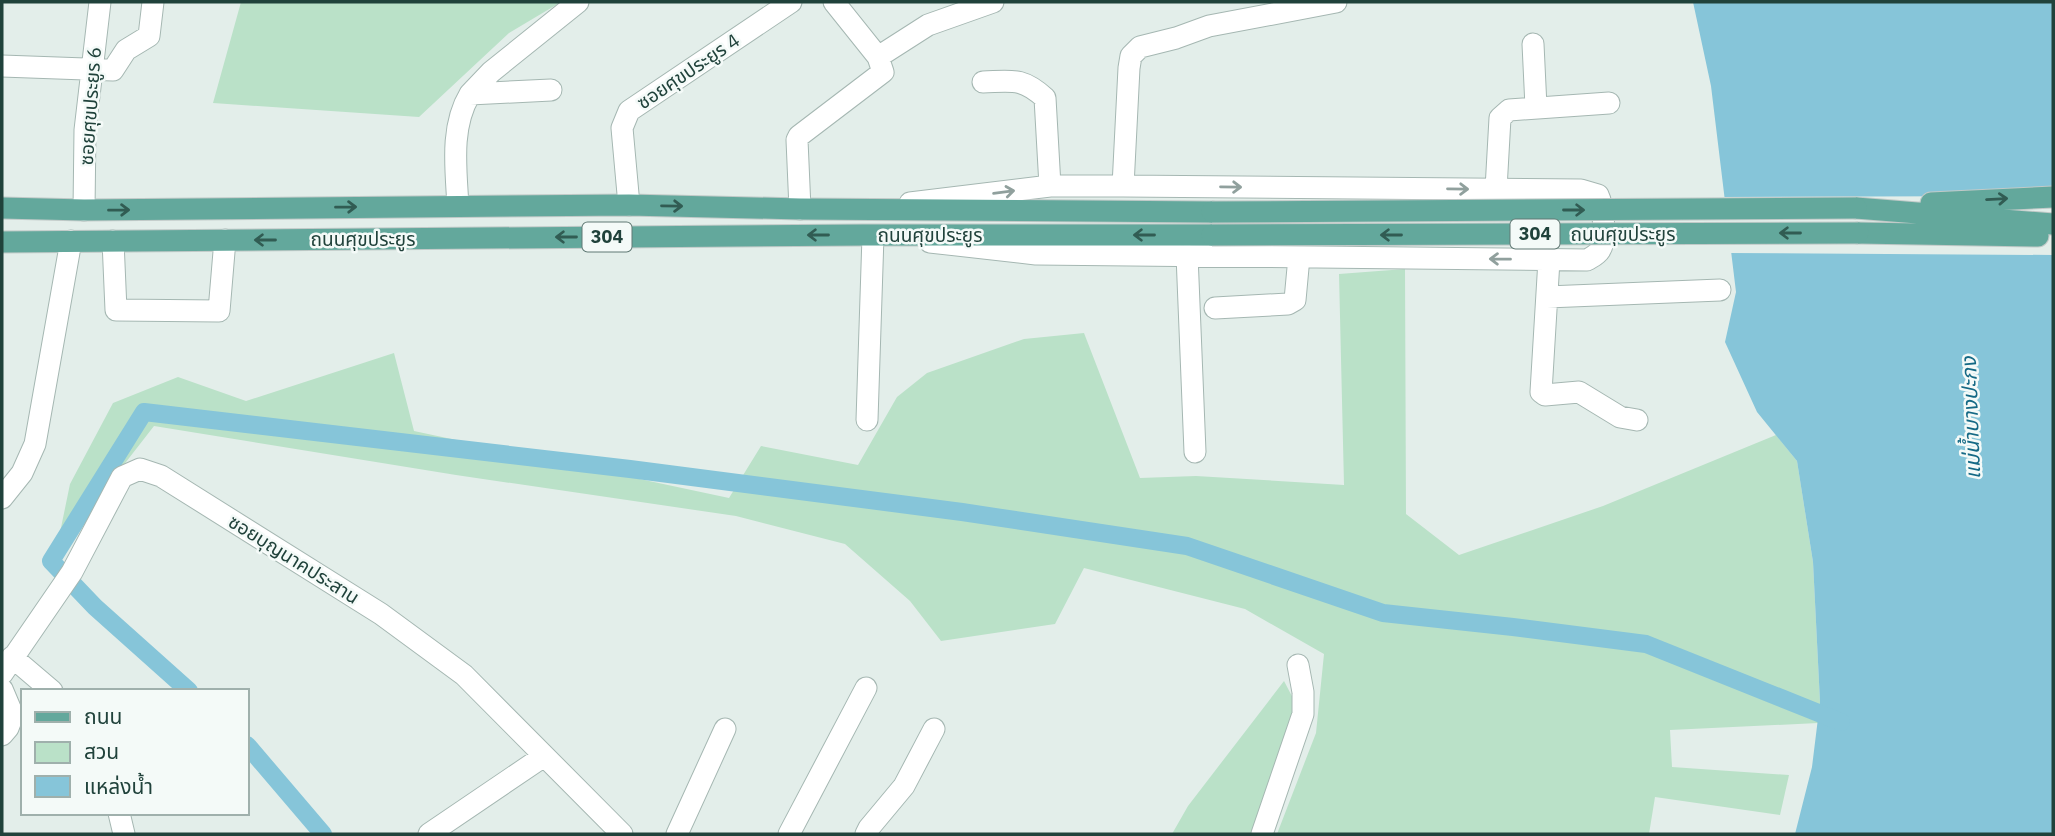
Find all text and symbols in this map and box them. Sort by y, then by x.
street label: ซอยศุขประยูร 4 [632,28,744,115]
street label: ซอยศุขประยูร 6 [74,46,107,166]
one-way arrow [1219,180,1242,194]
one-way arrow [1447,182,1470,196]
one-way arrow [992,185,1014,198]
one-way arrow [1985,193,2008,206]
one-way arrow [660,199,683,213]
one-way arrow [335,200,358,214]
one-way arrow [107,203,130,217]
one-way arrow [1562,203,1585,216]
road number: 304 [1510,220,1560,248]
road number: 304 [582,222,632,251]
street label: ถนนศุขประยูร [1571,222,1675,247]
street label: ถนนศุขประยูร [878,223,982,248]
one-way arrow [1779,226,1802,240]
street label: ถนนศุขประยูร [311,227,415,252]
one-way arrow [1133,228,1156,242]
one-way arrow [1380,228,1403,241]
one-way arrow [807,229,830,242]
one-way arrow [555,230,578,244]
one-way arrow [254,233,277,247]
one-way arrow [1489,253,1512,266]
water label: แม่น้ำบางปะกง [1954,355,1986,480]
street label: ซอยบุญนาคประสาน [224,509,364,609]
legend [21,689,248,815]
text: ถนน [84,702,122,730]
text: สวน [84,737,119,765]
text: แหล่งน้ำ [84,772,153,800]

